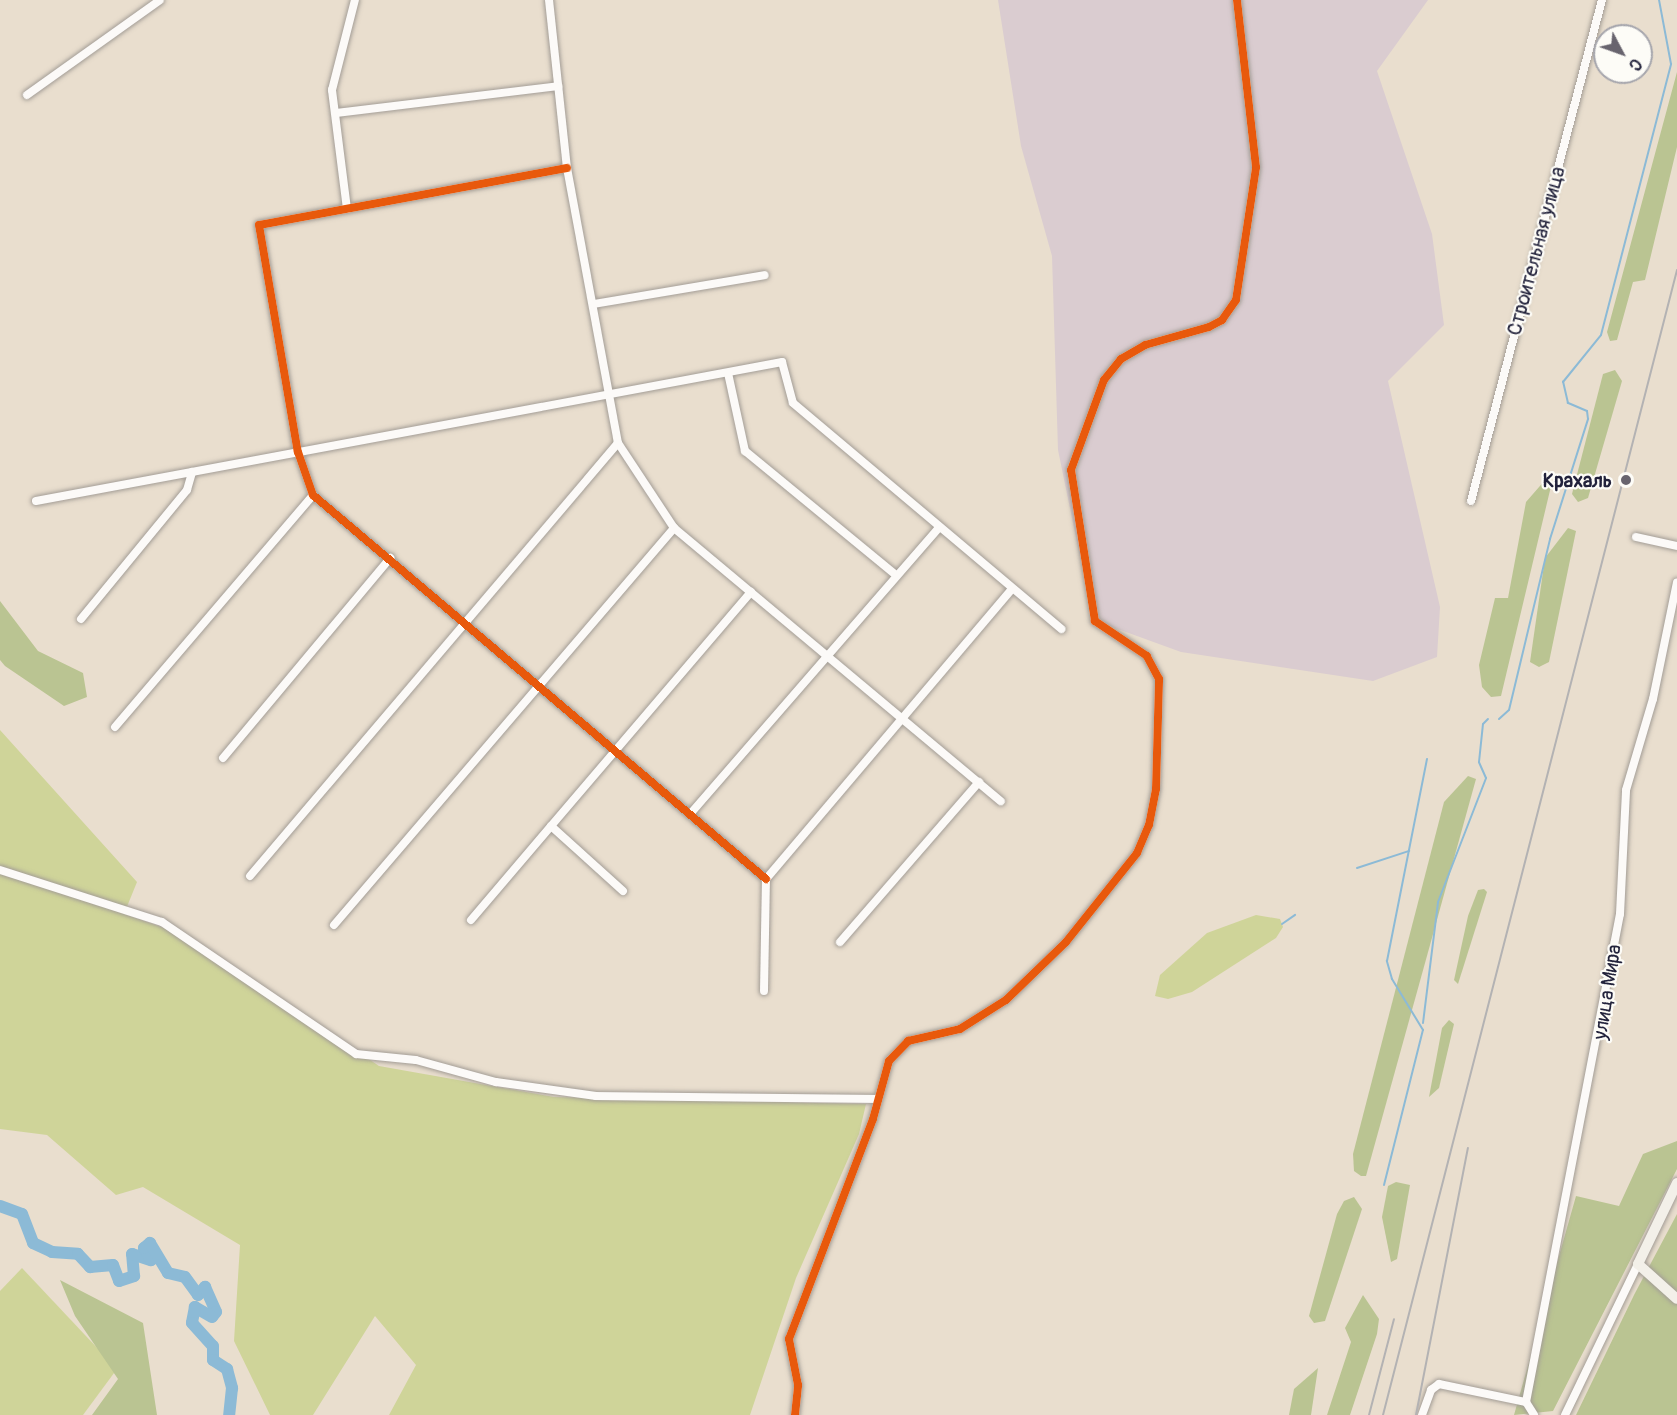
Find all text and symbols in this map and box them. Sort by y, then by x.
north arrow [1593,24,1653,84]
text: С [1624,54,1646,75]
street label: Строительная улица [1502,164,1570,338]
place label: Крахаль [1543,468,1612,492]
marker: Крахаль [1617,471,1635,489]
street label: улица Мира [1588,943,1626,1041]

